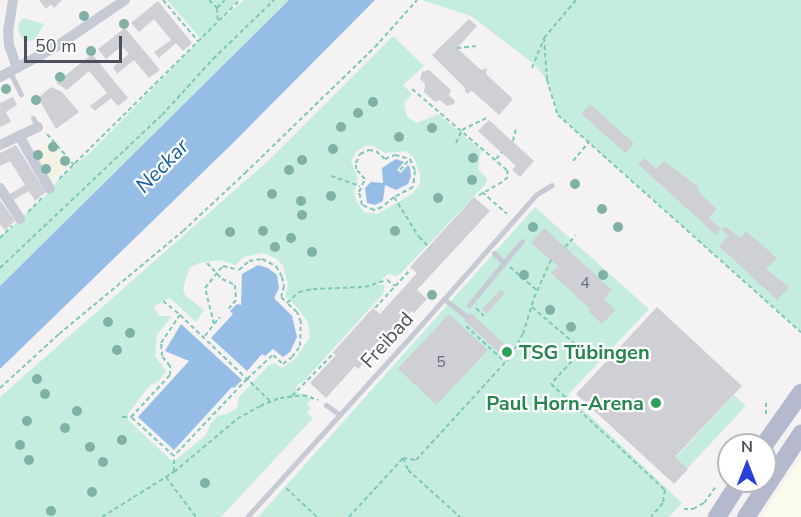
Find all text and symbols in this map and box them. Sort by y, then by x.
scale bar [27,24,124,62]
text: 50 m [35,34,77,58]
water label: Neckar [130,134,194,198]
house number: 4 [580,273,590,293]
street label: Freibad [356,307,418,373]
place label: TSG Tübingen [519,340,650,364]
marker: TSG Tübingen [500,345,514,359]
house number: 5 [436,352,446,372]
place label: Paul Horn-Arena [486,391,644,415]
marker: Paul Horn-Arena [649,396,663,410]
north arrow [717,433,777,493]
text: N [741,436,753,458]

